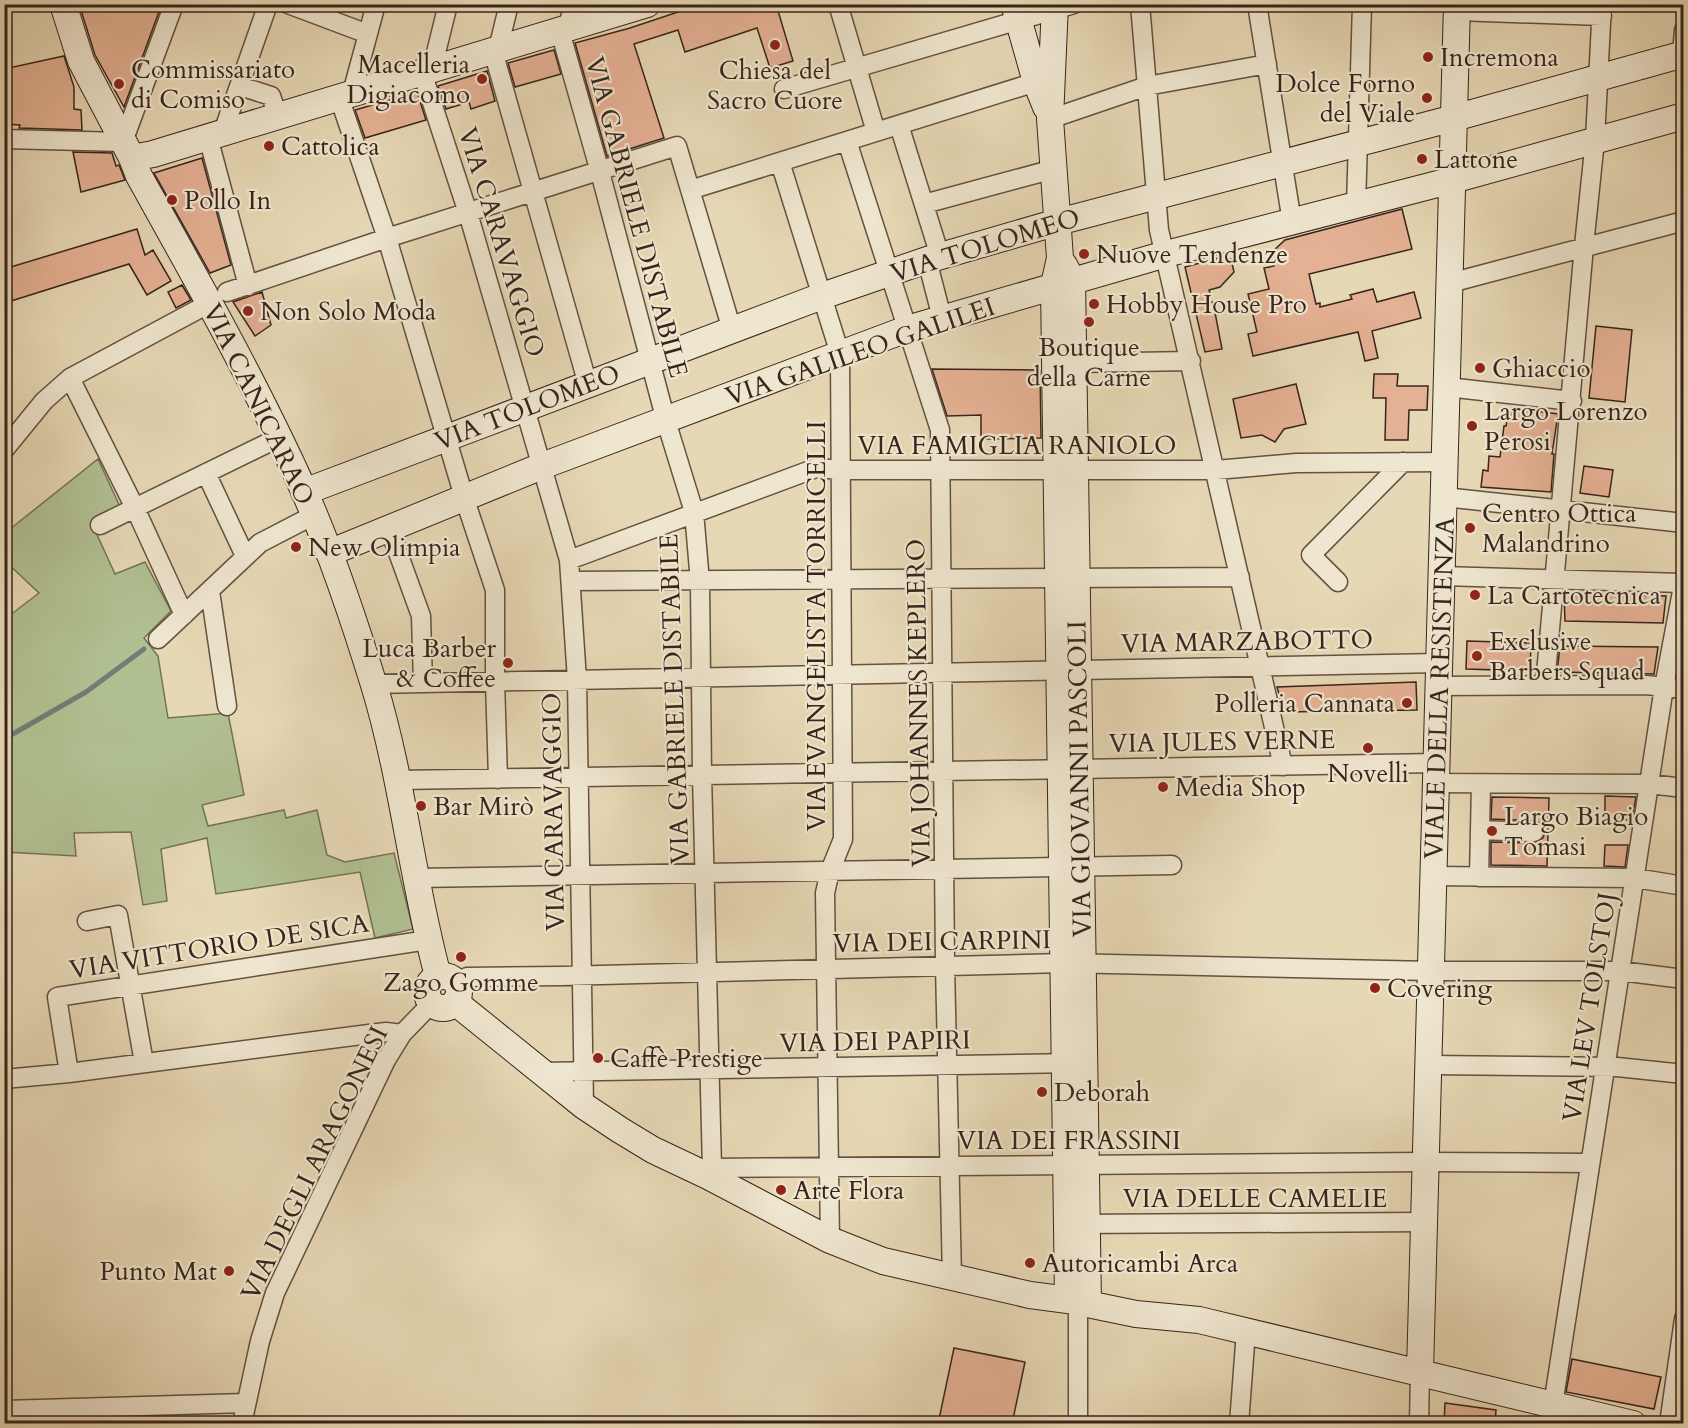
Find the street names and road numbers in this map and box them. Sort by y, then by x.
street label: VIA GABRIELE DISTABILE [577,53,696,381]
street label: VIA CARAVAGGIO [450,123,553,361]
street label: VIA TOLOMEO [886,200,1084,291]
street label: VIA GALILEO GALILEI [721,289,1000,414]
street label: VIA CANICARAO [195,298,323,511]
street label: VIA TOLOMEO [429,356,625,459]
street label: VIA EVANGELISTA TORRICELLI [799,421,834,831]
street label: VIA FAMIGLIA RANIOLO [857,428,1177,463]
street label: VIALE DELLA RESISTENZA [1416,516,1463,860]
street label: VIA GABRIELE DISTABILE [651,533,698,865]
street label: VIA JOHANNES KEPLERO [898,539,939,867]
street label: VIA GIOVANNI PASCOLI [1059,620,1100,938]
street label: VIA MARZABOTTO [1121,622,1373,661]
street label: VIA CARAVAGGIO [534,692,573,932]
street label: VIA JULES VERNE [1108,722,1336,761]
street label: VIA LEV TOLSTOJ [1554,890,1625,1124]
street label: VIA VITTORIO DE SICA [67,905,372,987]
street label: VIA DEI CARPINI [833,922,1051,961]
street label: VIA DEGLI ARAGONESI [233,1020,396,1306]
street label: VIA DEI PAPIRI [779,1022,971,1061]
street label: VIA DEI FRASSINI [957,1123,1181,1158]
street label: VIA DELLE CAMELIE [1123,1181,1387,1216]

